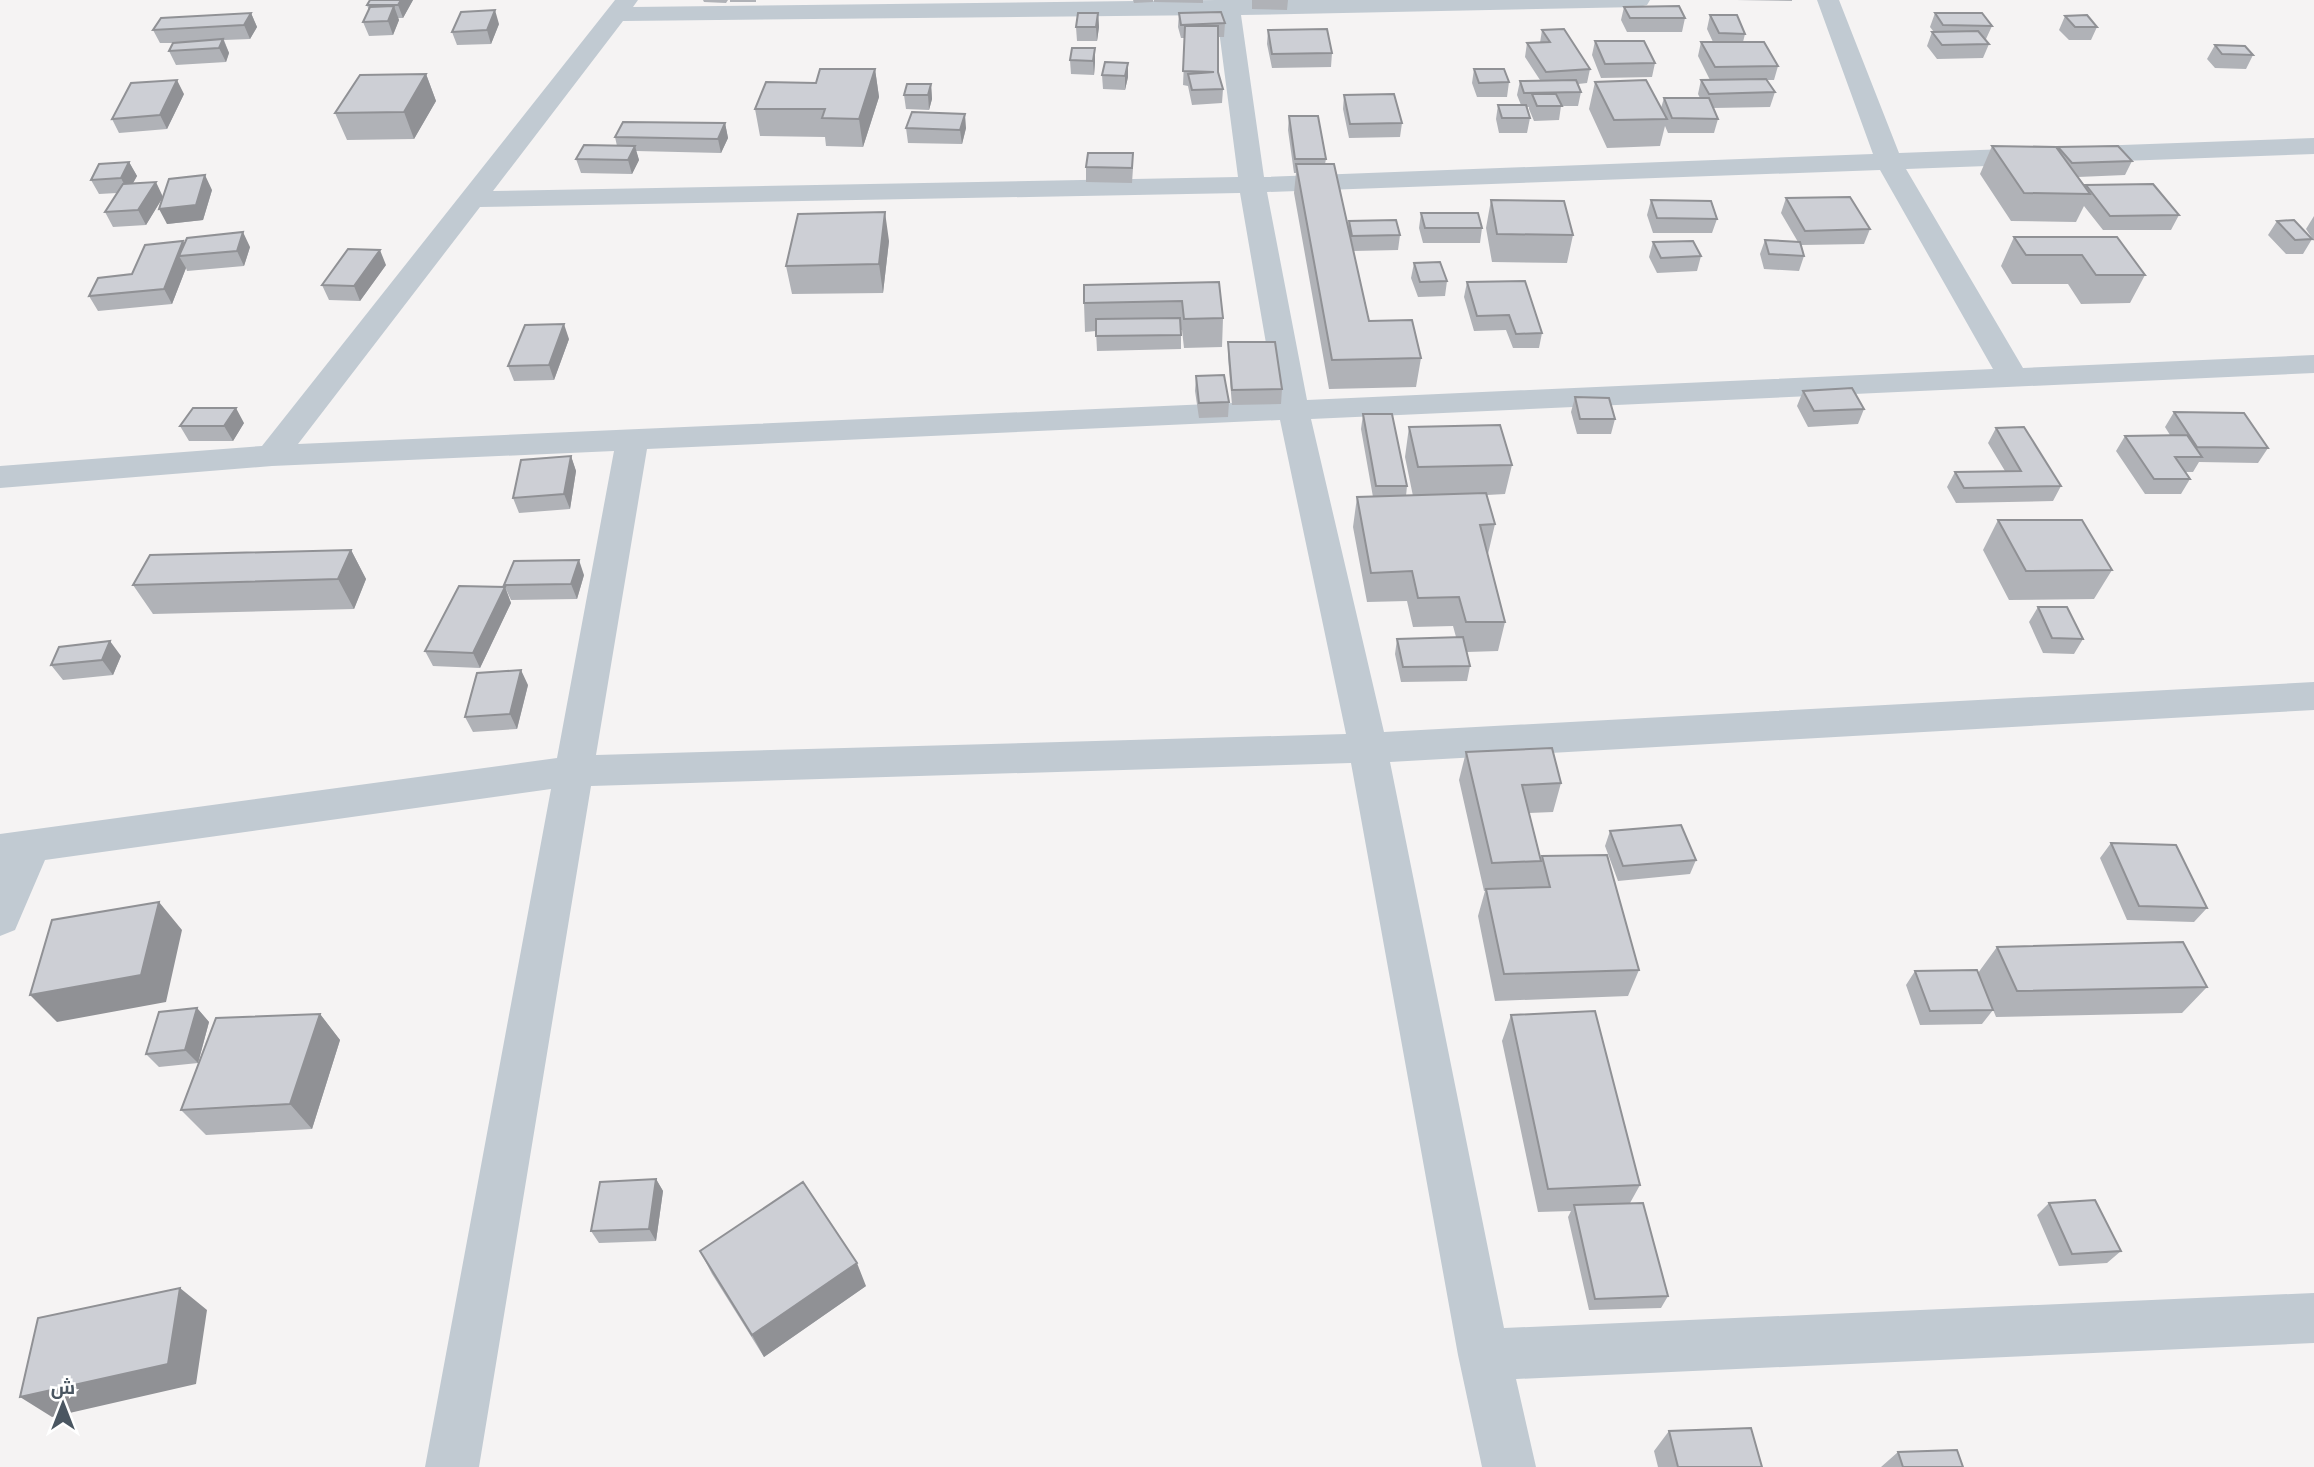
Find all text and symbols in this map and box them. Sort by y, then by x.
north arrow [28,1369,98,1439]
text: ش [51,1378,75,1399]

